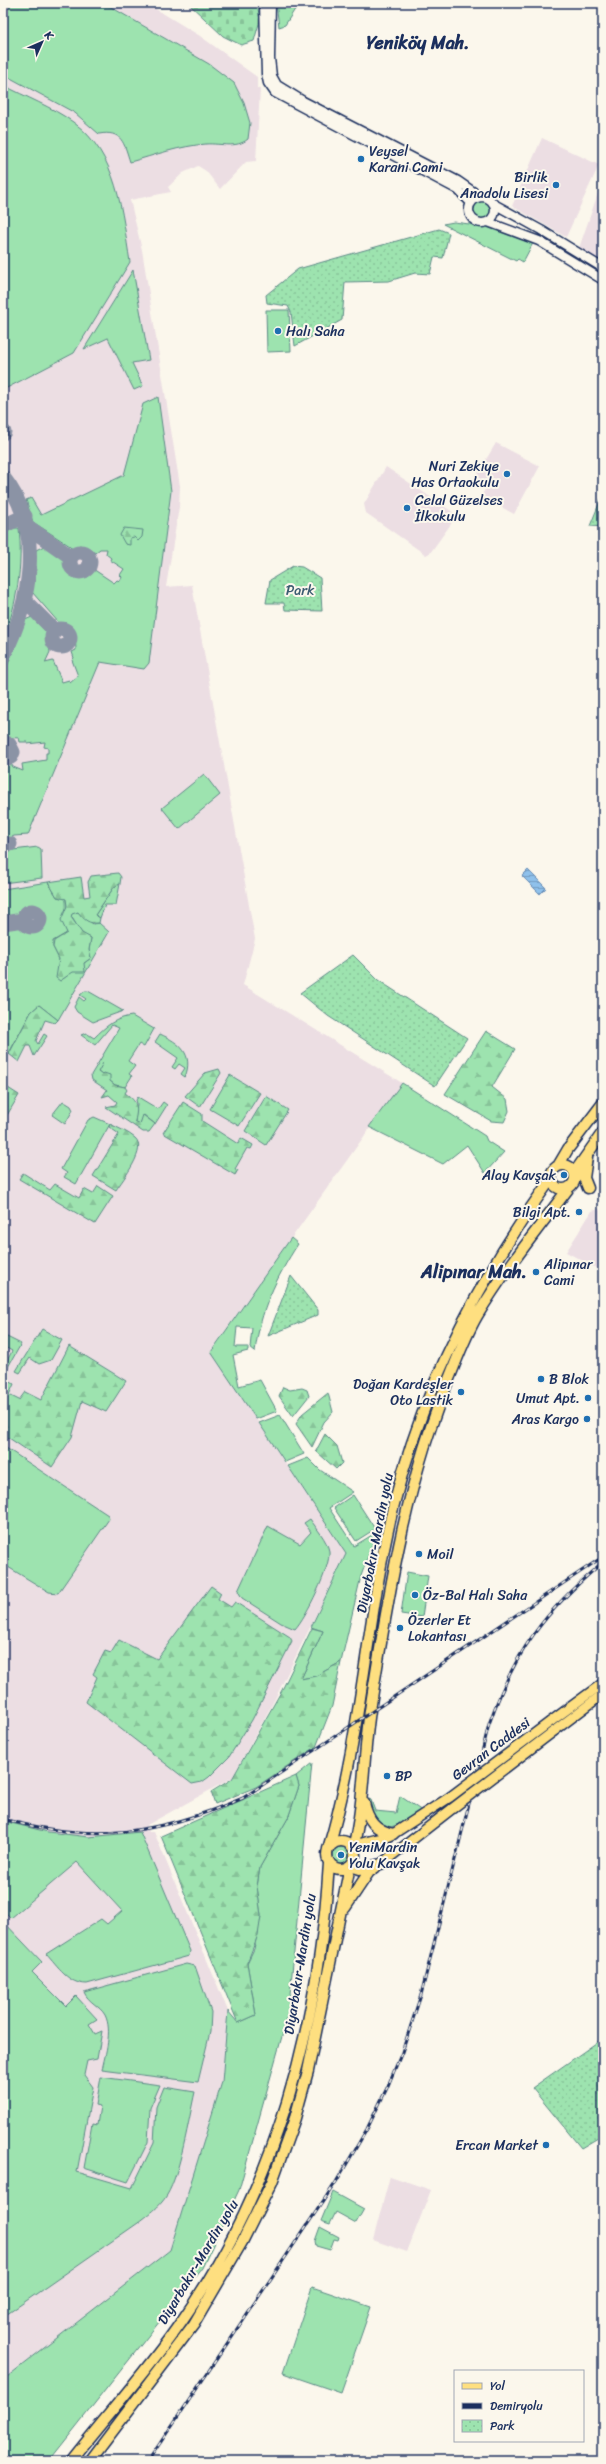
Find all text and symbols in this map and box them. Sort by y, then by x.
north arrow [22,22,62,62]
text: K [39,25,59,45]
district label: Yeniköy Mah. [366,27,470,59]
place label: Veysel Karani Cami [369,139,444,180]
marker: Veysel Karani Cami [356,154,366,164]
place label: Birlik Anadolu Lisesi [459,165,549,206]
marker: Birlik Anadolu Lisesi [551,180,561,190]
place label: Halı Saha [286,319,346,344]
marker: Halı Saha [273,326,283,336]
place label: Nuri Zekiye Has Ortaokulu [411,454,499,495]
marker: Nuri Zekiye Has Ortaokulu [502,469,512,479]
place label: Celal Güzelses İlkokulu [414,488,503,529]
marker: Celal Güzelses İlkokulu [402,503,412,513]
park label: Park [286,578,315,603]
place label: Alay Kavşak [481,1163,557,1188]
marker: Alay Kavşak [559,1170,569,1180]
place label: Bilgi Apt. [513,1200,571,1225]
marker: Bilgi Apt. [574,1207,584,1217]
place label: Alipınar Cami [543,1252,594,1293]
district label: Alipınar Mah. [420,1256,527,1288]
marker: Alipınar Cami [531,1267,541,1277]
place label: B Blok [549,1367,590,1392]
place label: Doğan Kardeşler Oto Lastik [353,1372,454,1413]
marker: B Blok [536,1374,546,1384]
place label: Umut Apt. [516,1386,580,1411]
marker: Doğan Kardeşler Oto Lastik [456,1387,466,1397]
marker: Umut Apt. [583,1393,593,1403]
place label: Aras Kargo [511,1407,579,1432]
marker: Aras Kargo [582,1414,592,1424]
street label: Diyarbakır-Mardin yolu [349,1470,401,1615]
place label: Moil [427,1542,454,1567]
marker: Moil [414,1549,424,1559]
place label: Öz-Bal Halı Saha [423,1583,528,1608]
marker: Öz-Bal Halı Saha [410,1590,420,1600]
place label: Özerler Et Lokantası [408,1608,471,1649]
marker: Özerler Et Lokantası [395,1623,405,1633]
street label: Gevran Caddesi [446,1710,537,1787]
place label: BP [395,1764,413,1789]
marker: BP [382,1771,392,1781]
place label: YeniMardin Yolu Kavşak [349,1835,420,1876]
marker: YeniMardin Yolu Kavşak [336,1850,346,1860]
street label: Diyarbakır-Mardin yolu [276,1891,324,2036]
place label: Ercan Market [455,2133,539,2158]
marker: Ercan Market [541,2140,551,2150]
street label: Diyarbakır-Mardin yolu [151,2194,246,2330]
legend [454,2370,584,2442]
text: Yol [490,2375,505,2397]
text: Demiryolu [490,2395,543,2417]
text: Park [490,2415,515,2437]

